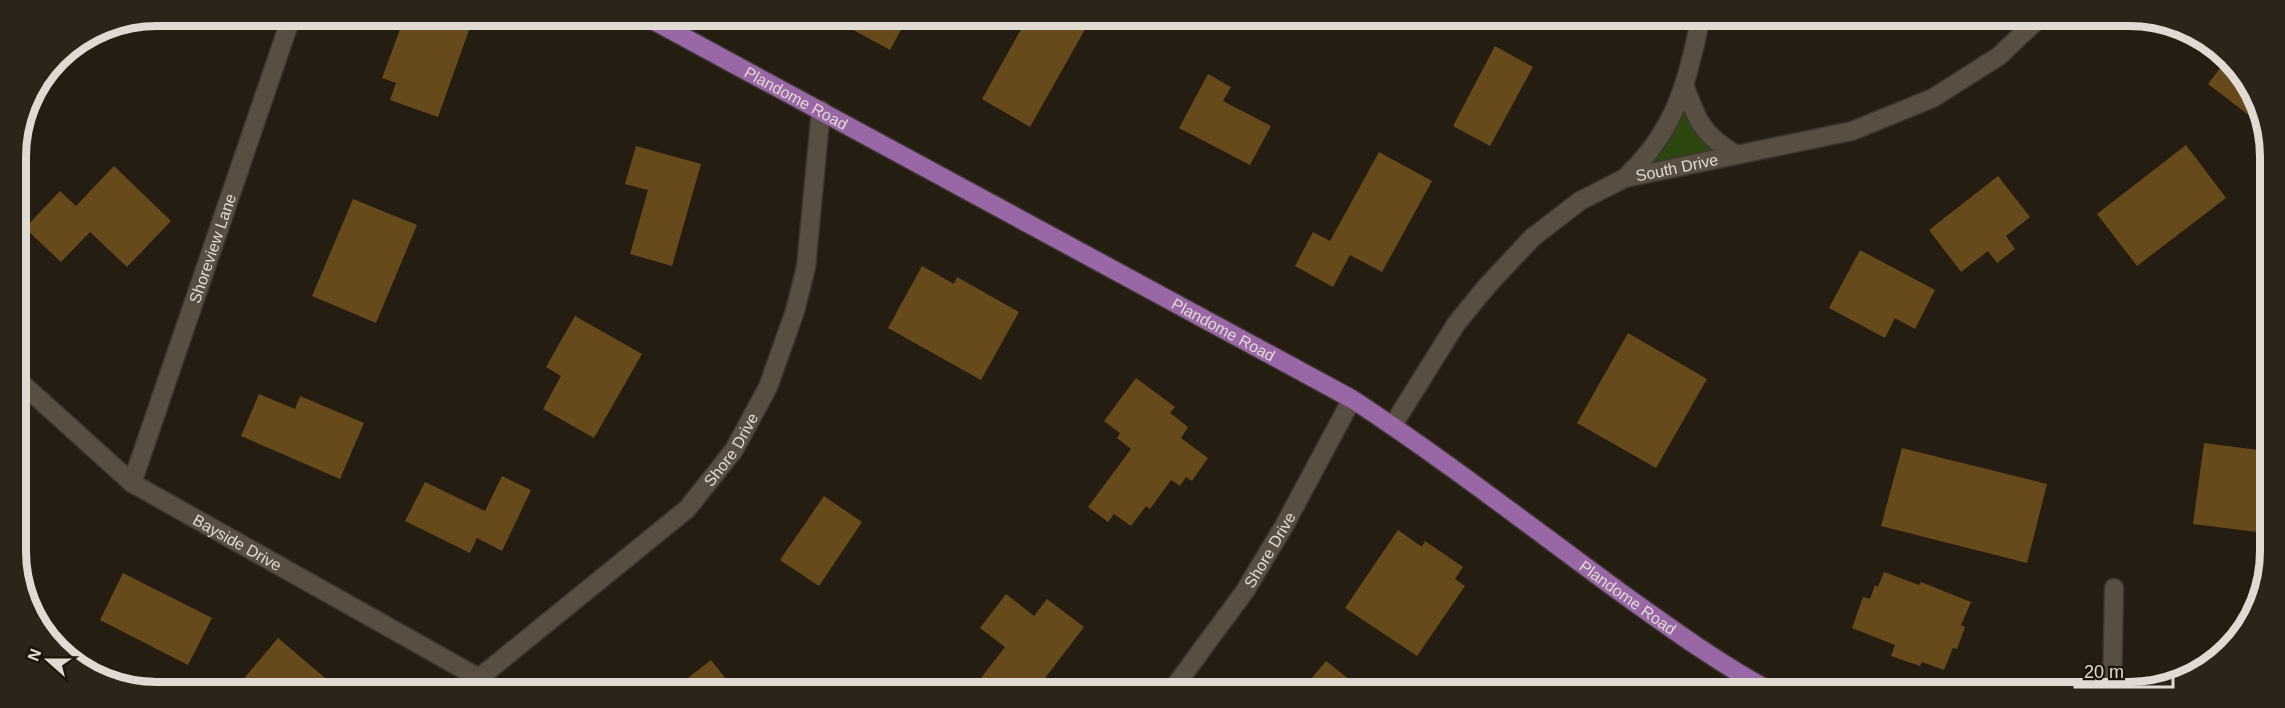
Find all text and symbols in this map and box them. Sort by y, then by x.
street label: Plandome Road [742,63,851,133]
street label: South Drive [1634,150,1720,184]
street label: Shoreview Lane [186,191,239,305]
street label: Plandome Road [1169,295,1278,364]
street label: Shore Drive [700,410,761,489]
street label: Shore Drive [1241,509,1298,590]
street label: Bayside Drive [190,511,285,574]
street label: Plandome Road [1576,557,1679,638]
north arrow [18,630,78,690]
text: N [24,646,44,663]
scale bar [2075,651,2172,689]
text: 20 m [2084,662,2124,682]

